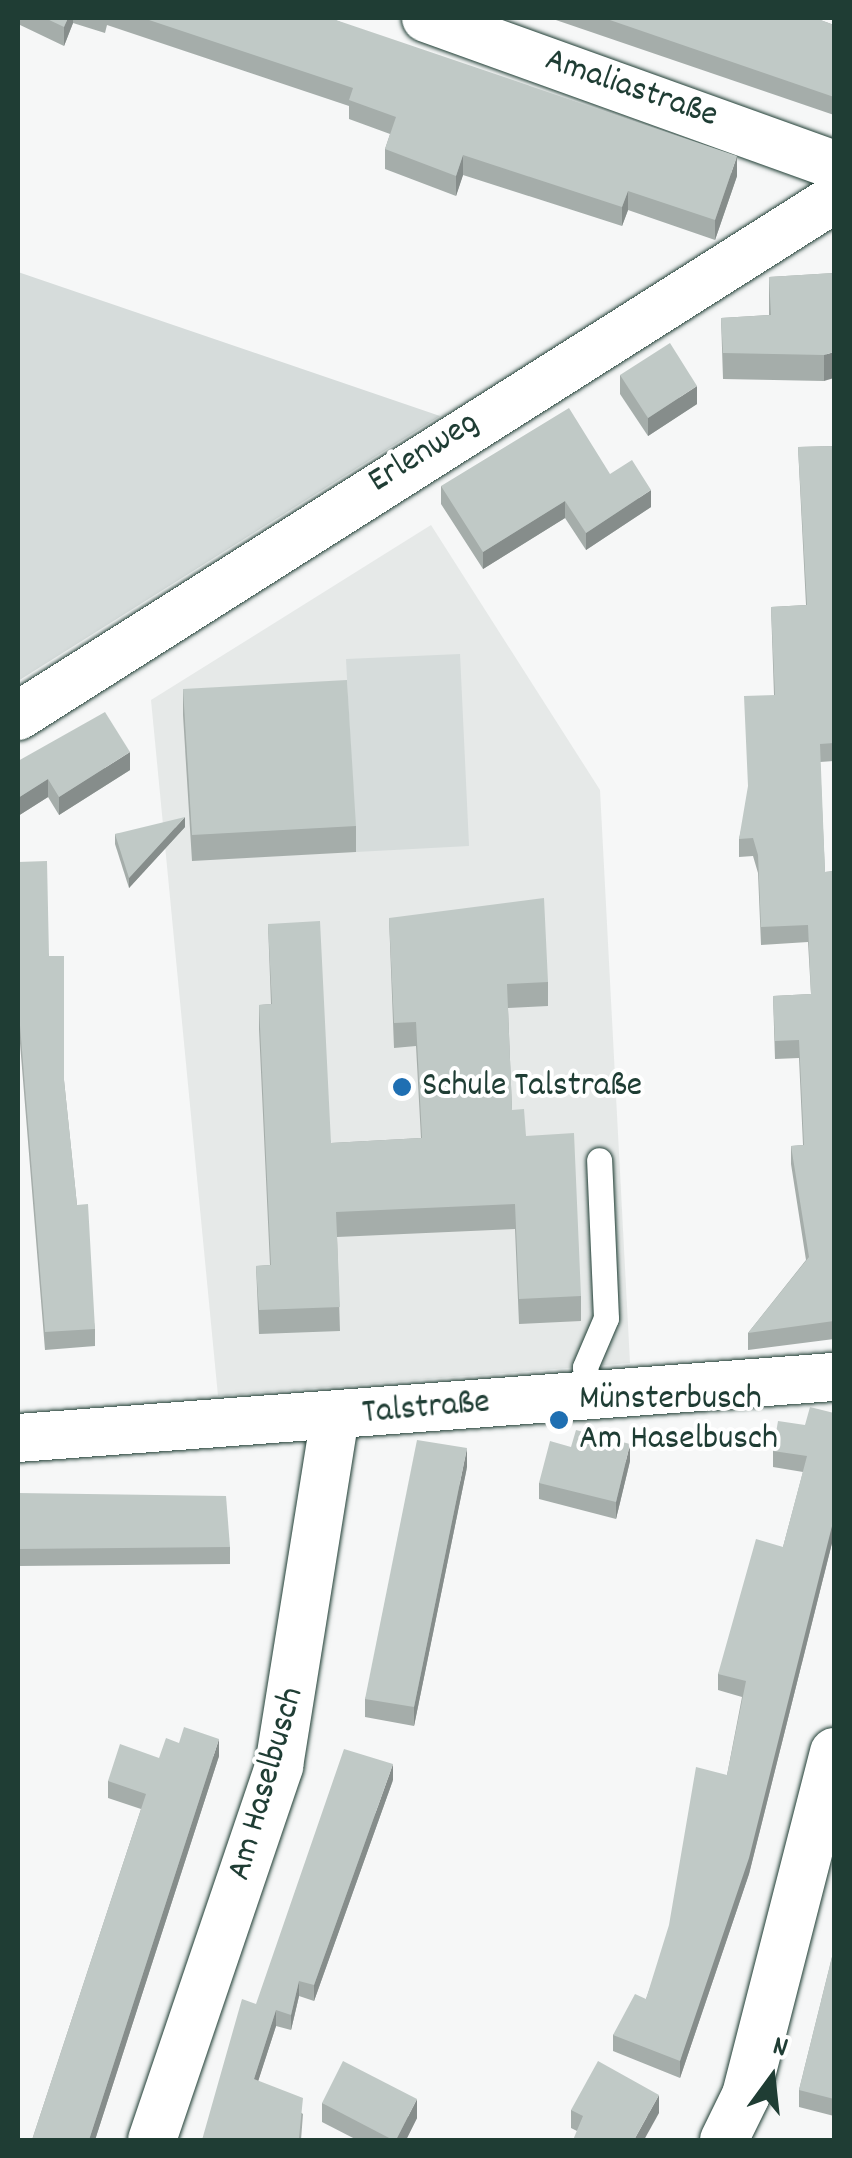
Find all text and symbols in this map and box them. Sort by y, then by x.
street label: Amaliastraße [539,40,723,138]
street label: Erlenweg [361,403,487,503]
place label: Schule Talstraße [422,1066,642,1108]
marker: Schule Talstraße [391,1076,413,1098]
place label: Münsterbusch Am Haselbusch [579,1379,778,1461]
street label: Talstraße [361,1383,491,1435]
marker: Münsterbusch Am Haselbusch [548,1409,570,1431]
street label: Am Haselbusch [219,1683,315,1885]
north arrow [722,2028,822,2128]
text: N [768,2028,792,2070]

